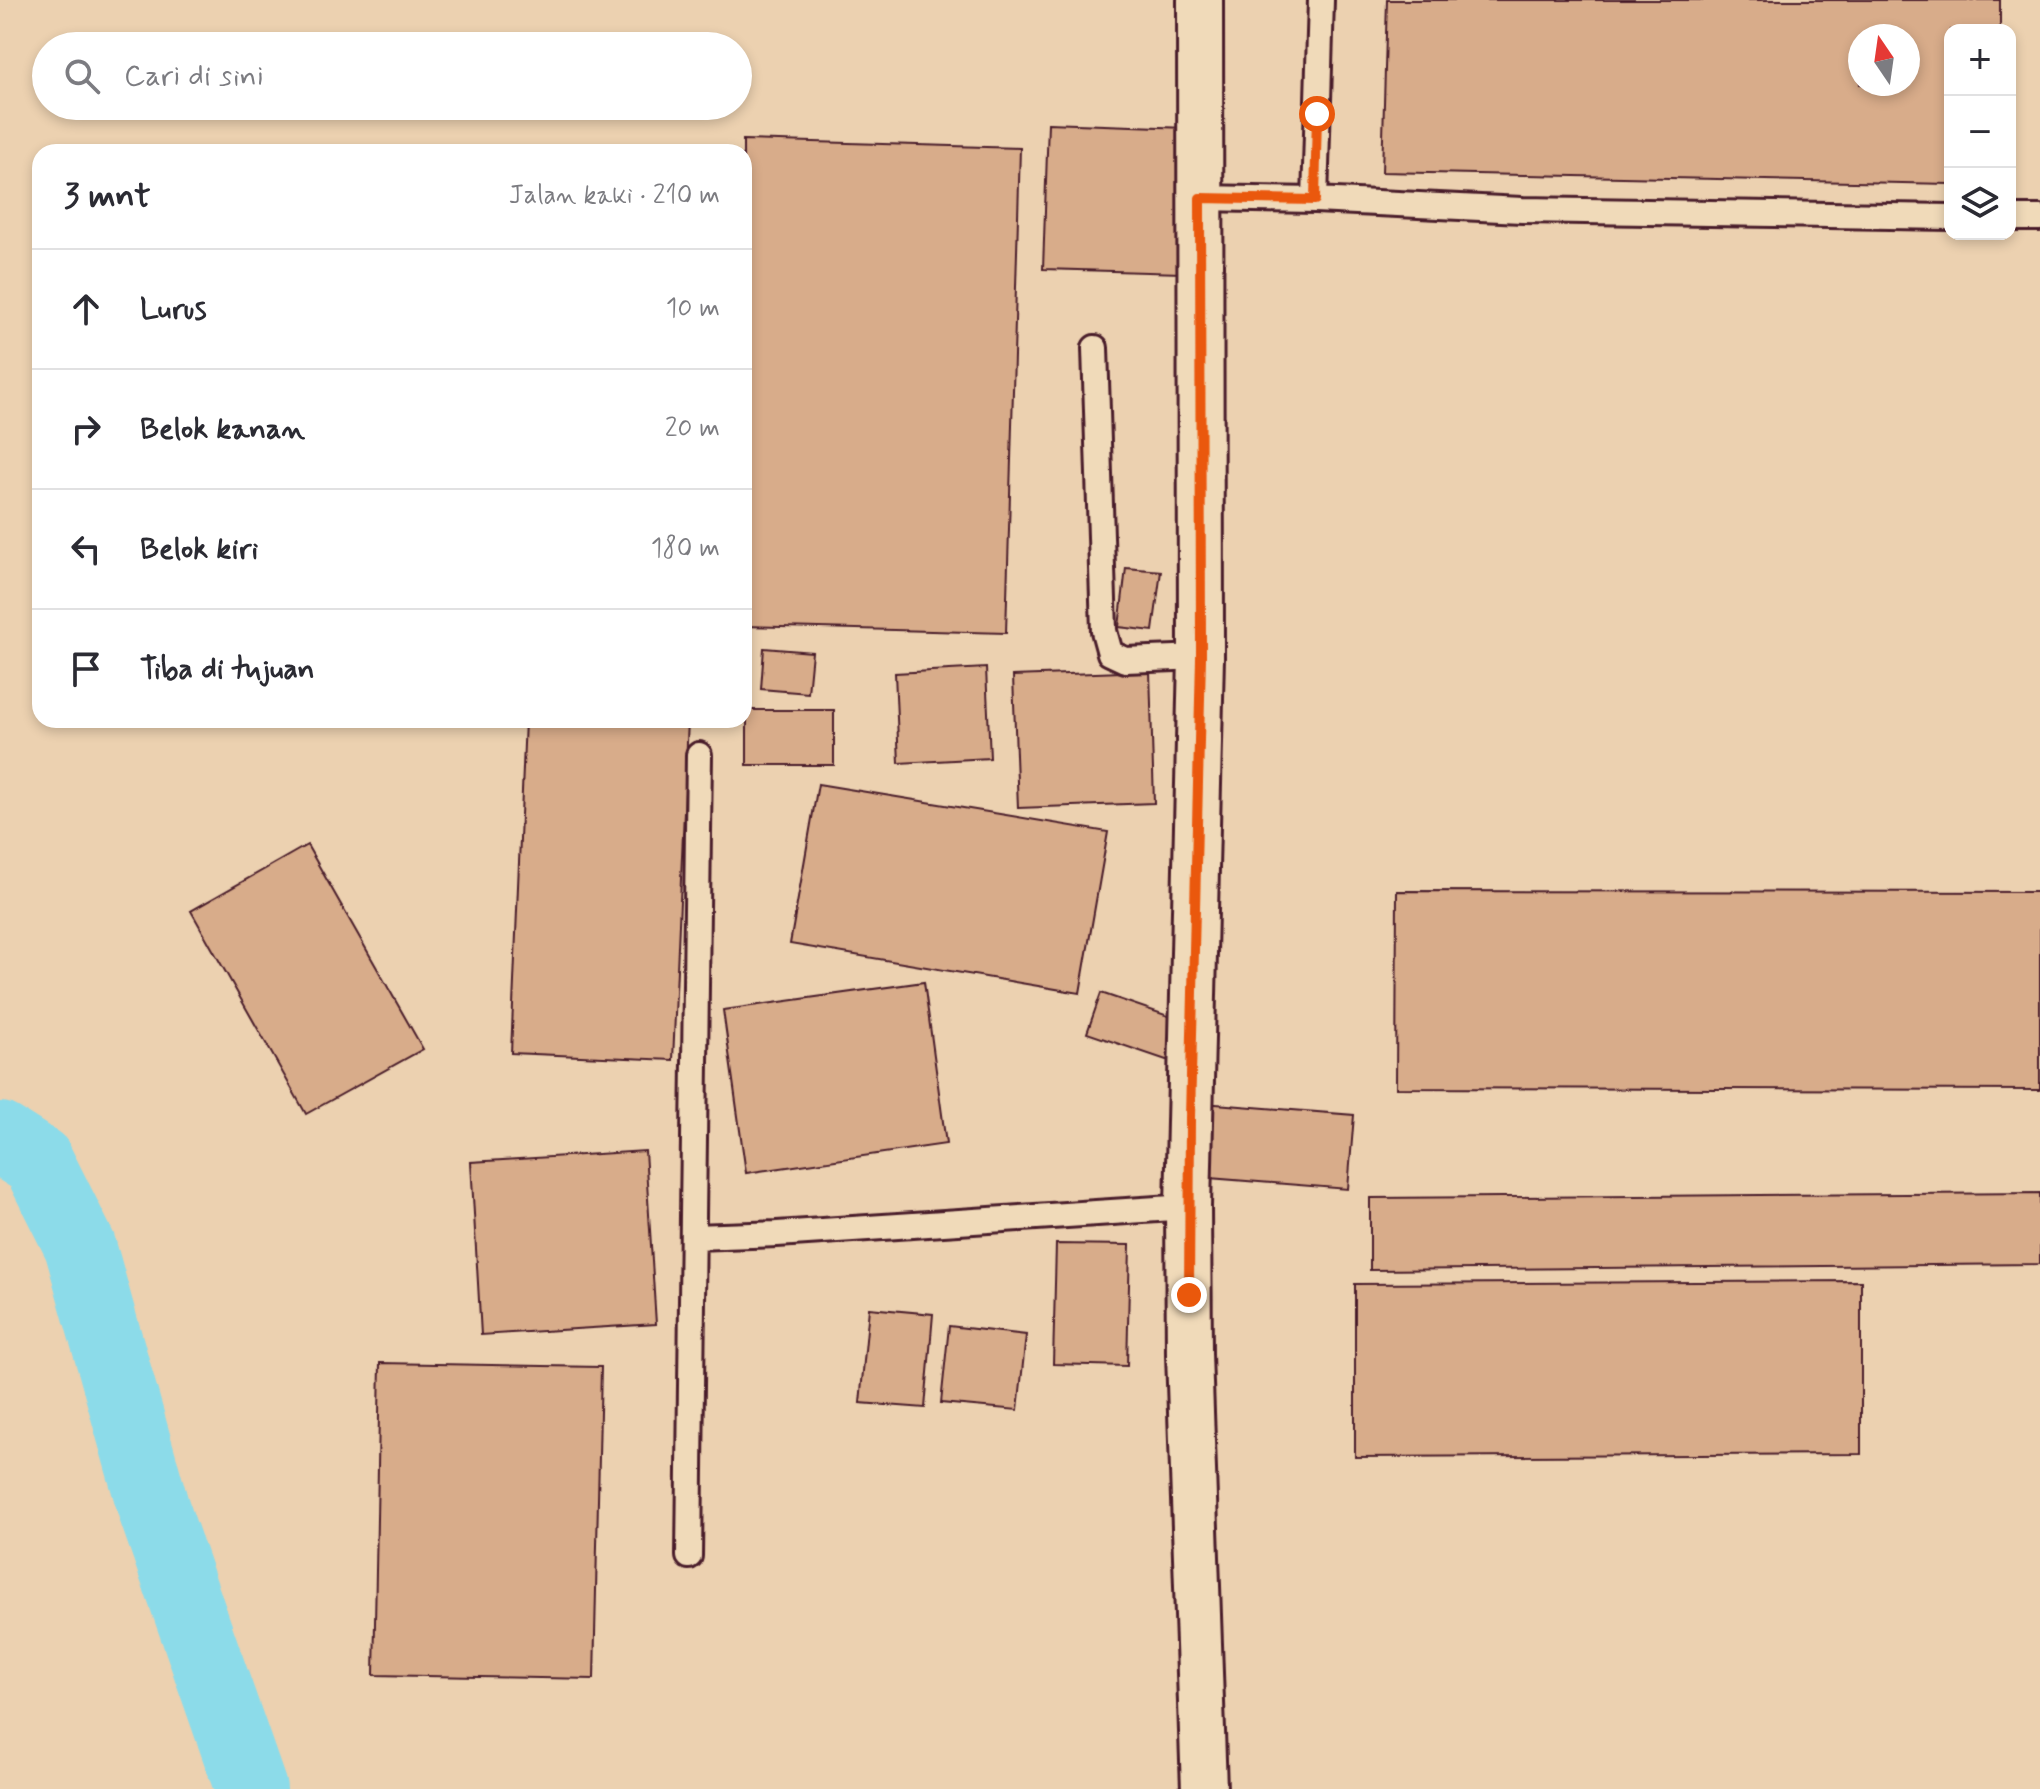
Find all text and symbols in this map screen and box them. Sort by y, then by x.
north arrow [1848,24,1920,96]
map controls [1944,24,2016,240]
button: + [1944,24,2016,96]
search box [32,32,752,120]
icon: search [60,54,104,98]
text: Cari di sini [124,57,264,96]
route start [1299,96,1335,132]
button: − [1944,96,2016,168]
button: layers [1944,168,2016,240]
text: 3 mnt [64,174,150,219]
text: Jalan kaki · 210 m [509,179,720,213]
icon: ahead [64,287,108,331]
text: Lurus [140,290,207,329]
text: 10 m [666,292,720,326]
icon: right [64,407,108,451]
text: Belok kanan [140,410,305,449]
text: 20 m [665,412,720,446]
icon: left [64,527,108,571]
text: Belok kiri [140,530,258,569]
text: 180 m [651,532,720,566]
icon: arrive [64,647,108,691]
text: Tiba di tujuan [140,650,315,689]
route end [1171,1277,1207,1313]

